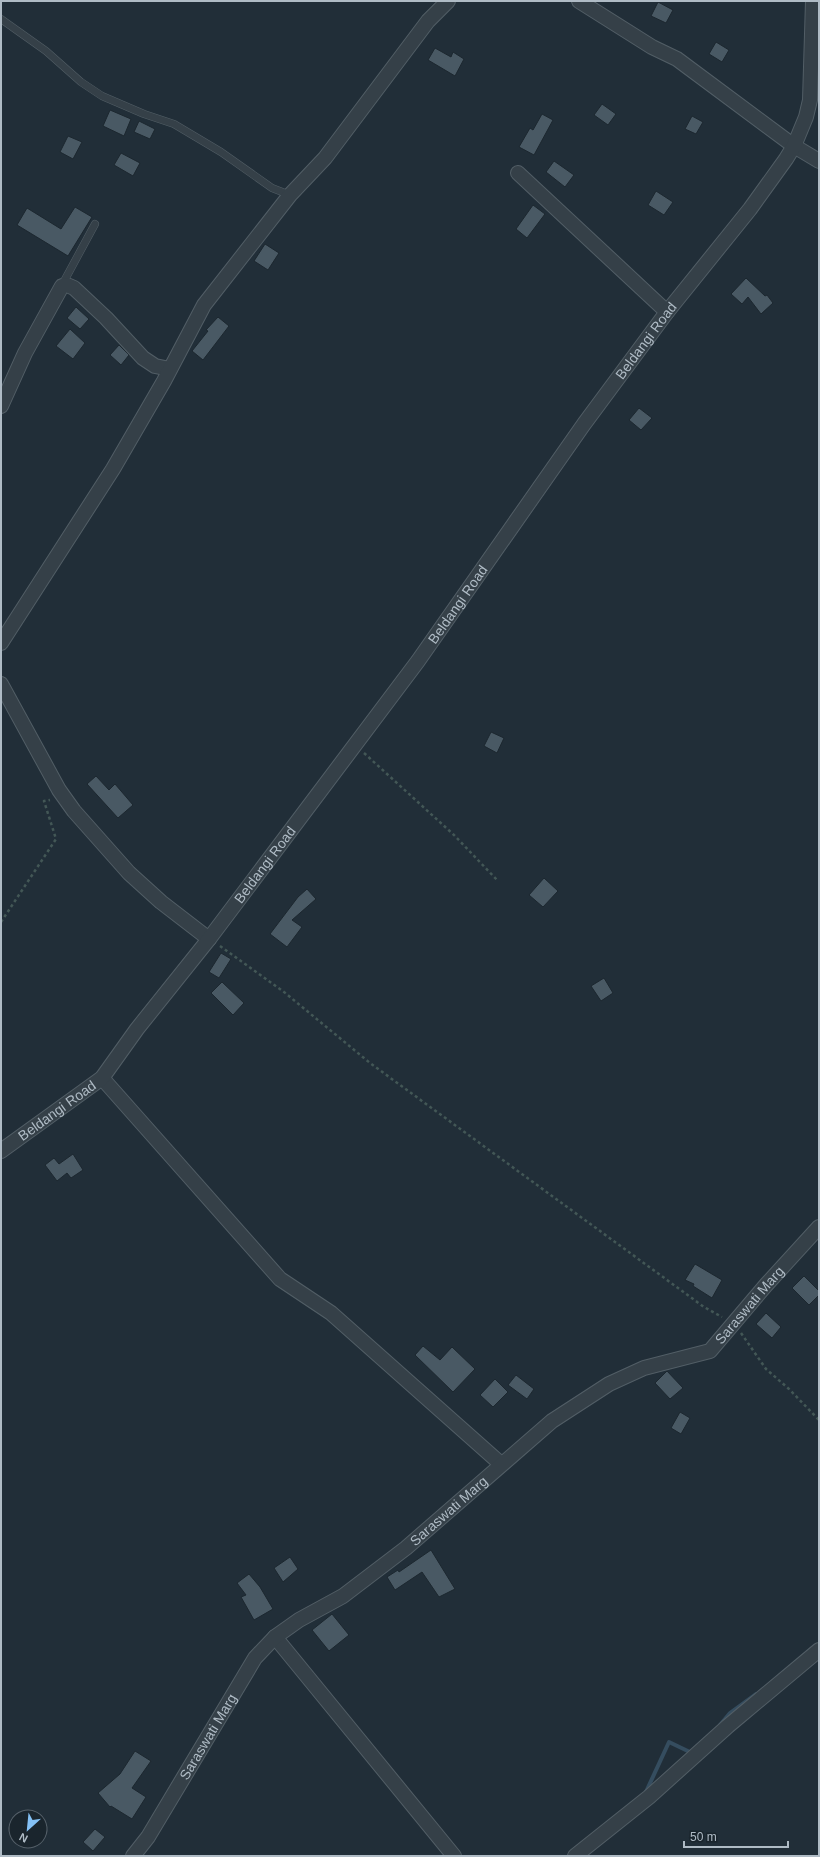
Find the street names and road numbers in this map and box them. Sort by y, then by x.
street label: Beldangi Road [612,299,680,382]
street label: Beldangi Road [425,562,491,647]
street label: Beldangi Road [231,823,299,906]
street label: Beldangi Road [15,1077,99,1144]
street label: Saraswati Marg [711,1263,787,1347]
street label: Saraswati Marg [407,1473,491,1549]
street label: Saraswati Marg [176,1691,240,1783]

